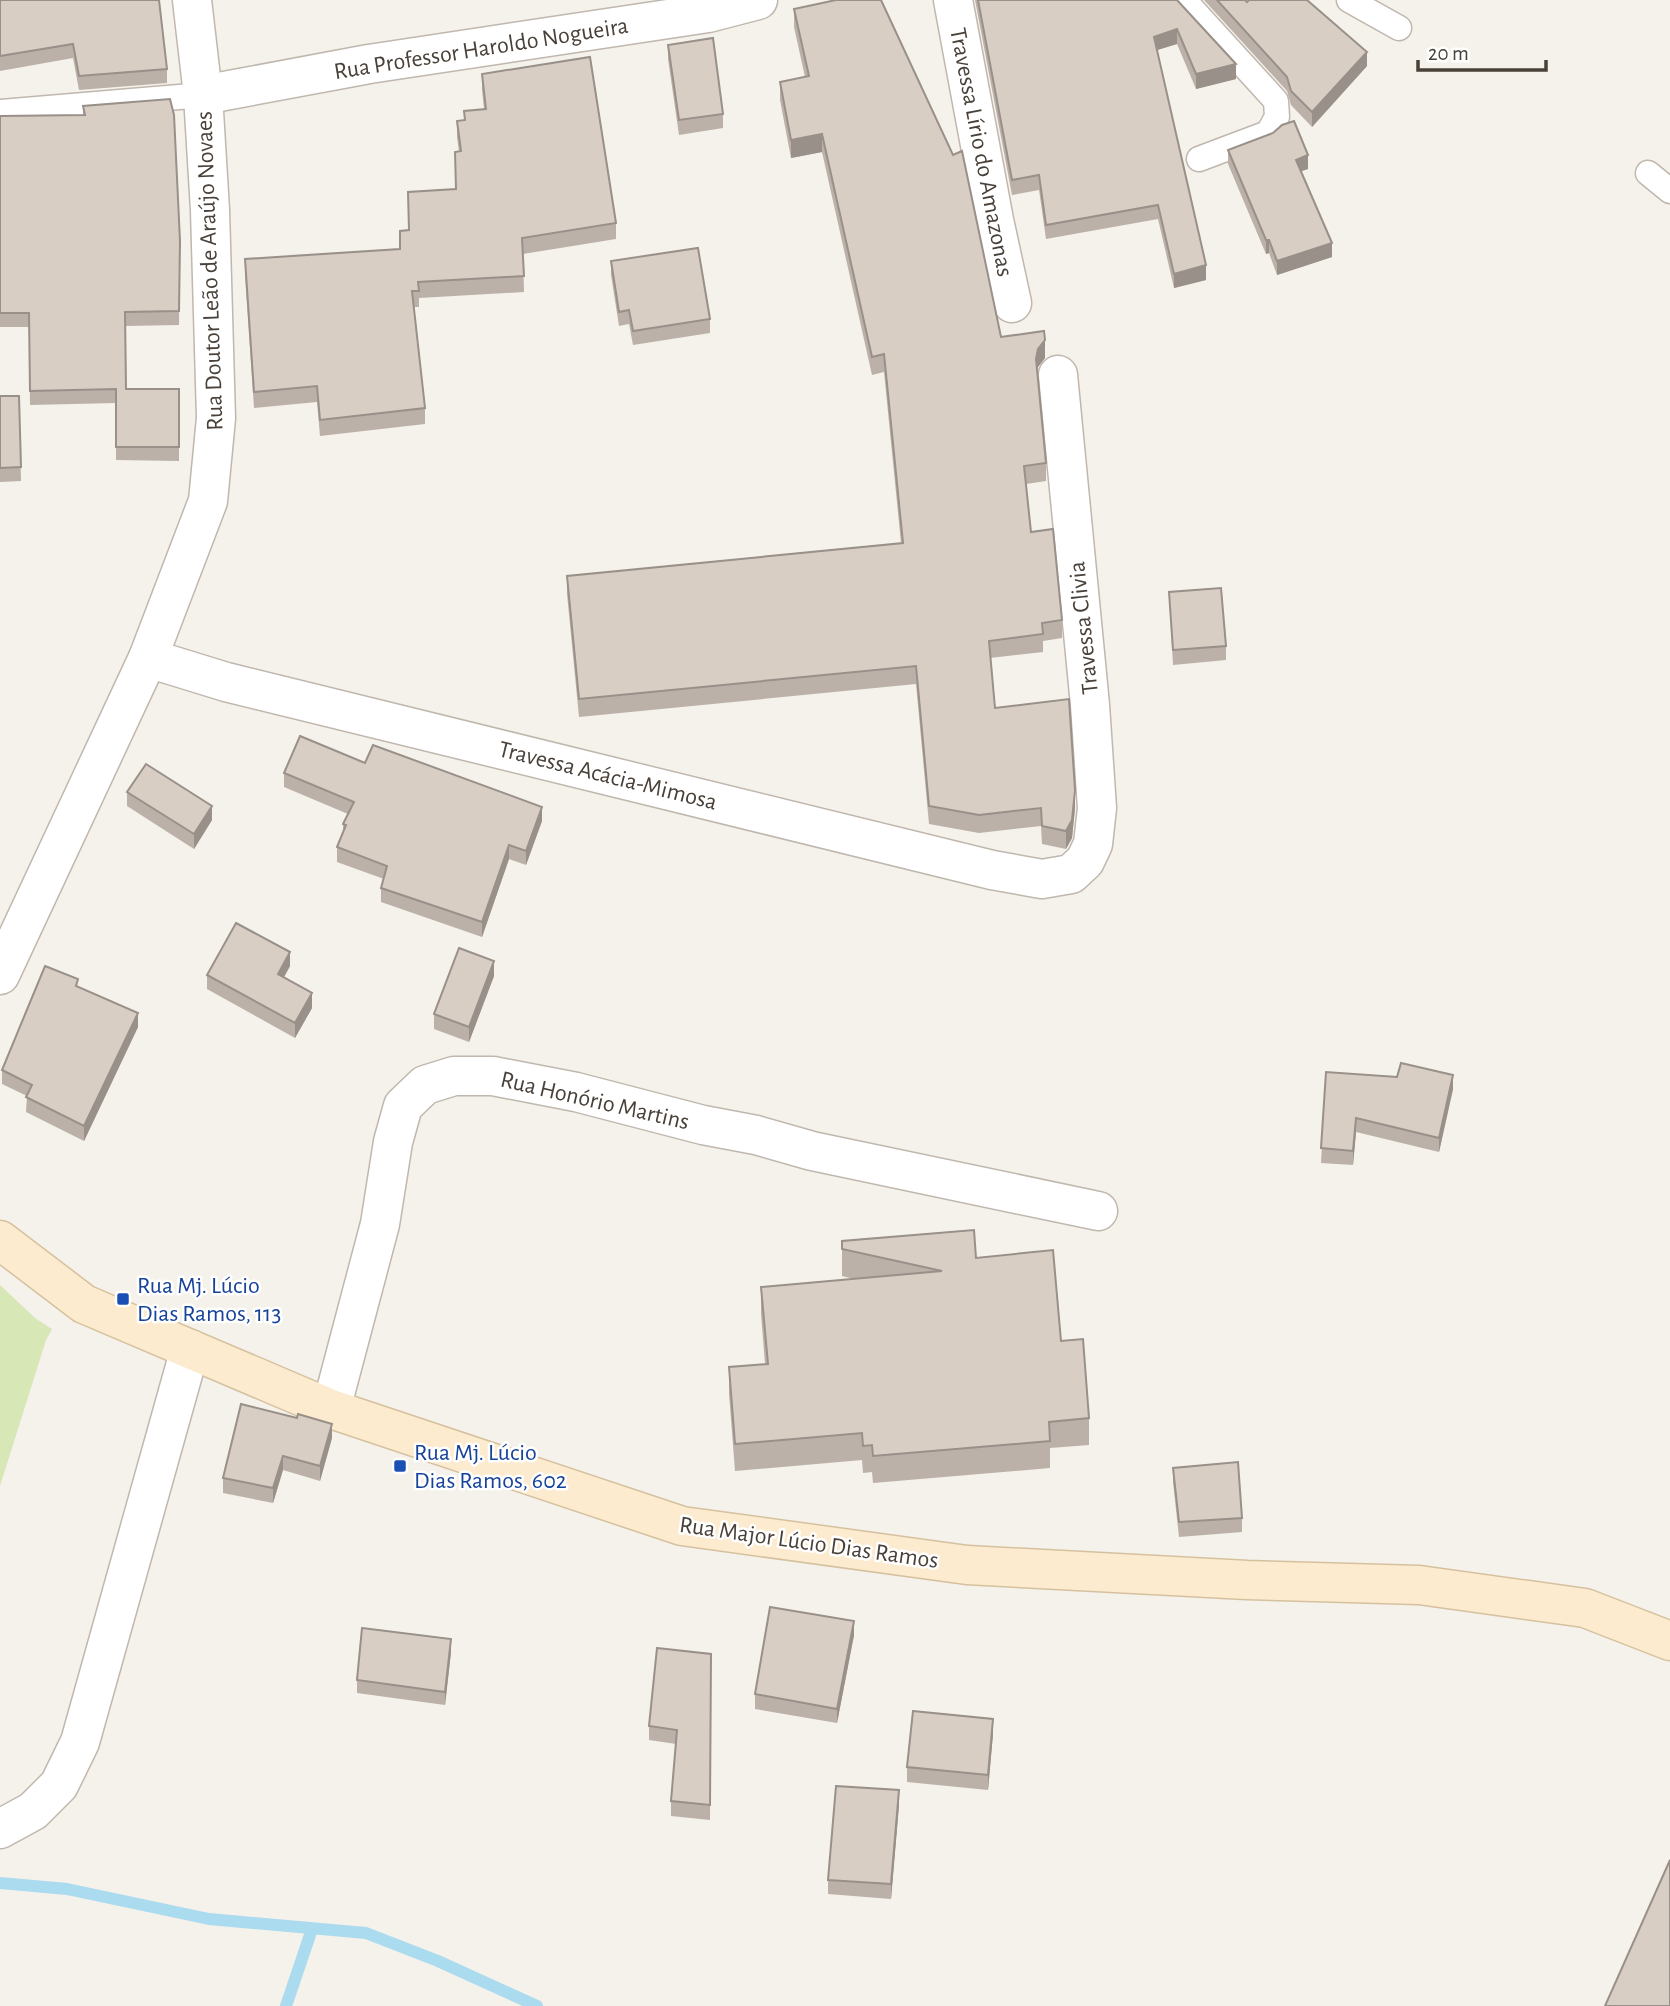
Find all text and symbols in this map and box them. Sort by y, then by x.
street label: Rua Professor Haroldo Nogueira [332,14,630,84]
street label: Travessa Lírio do Amazonas [945,26,1017,279]
scale bar [1418,28,1546,72]
text: 20 m [1428,43,1469,64]
street label: Rua Doutor Leão de Araújo Novaes [192,111,228,431]
street label: Travessa Clivia [1065,560,1103,696]
street label: Travessa Acácia-Mimosa [496,737,719,815]
street label: Rua Honório Martins [498,1068,691,1134]
place label: Rua Mj. Lúcio Dias Ramos, 113 [137,1274,281,1326]
marker: Rua Mj. Lúcio Dias Ramos, 113 [115,1291,131,1307]
place label: Rua Mj. Lúcio Dias Ramos, 602 [414,1441,567,1493]
marker: Rua Mj. Lúcio Dias Ramos, 602 [392,1458,408,1474]
street label: Rua Major Lúcio Dias Ramos [678,1513,940,1573]

